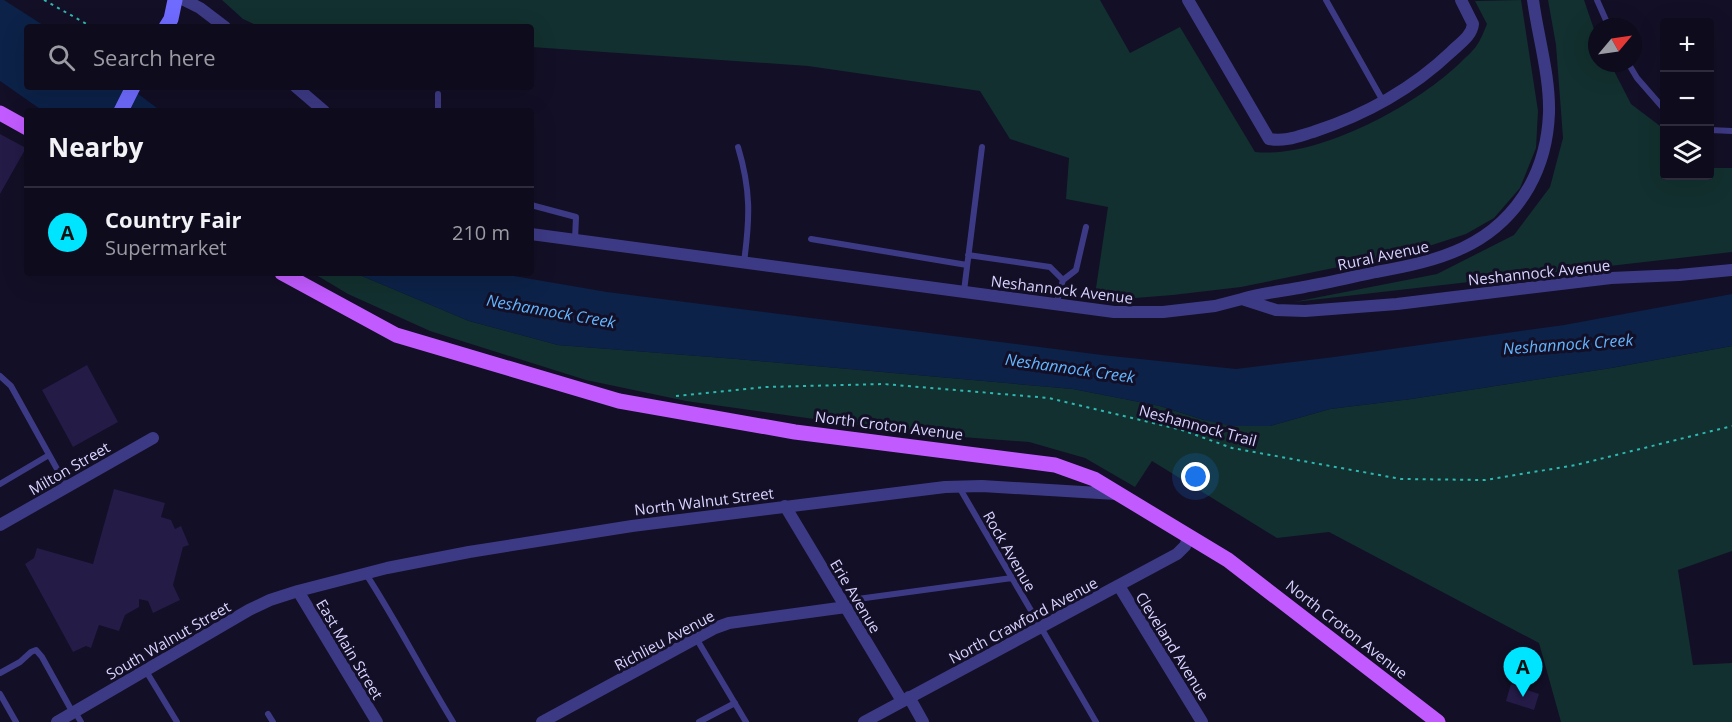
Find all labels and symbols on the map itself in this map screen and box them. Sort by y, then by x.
north arrow [1588,18,1642,72]
street label: Rural Avenue [1336,236,1430,274]
street label: Neshannock Avenue [1467,255,1611,289]
street label: Neshannock Avenue [990,270,1134,308]
water label: Neshannock Creek [485,289,618,333]
water label: Neshannock Creek [1502,328,1635,360]
water label: Neshannock Creek [1004,348,1137,388]
street label: Neshannock Trail [1137,400,1259,450]
street label: North Croton Avenue [814,406,964,444]
street label: Milton Street [25,437,113,499]
your location [1181,462,1210,491]
street label: North Walnut Street [633,483,775,519]
street label: Rock Avenue [979,507,1041,595]
street label: Erie Avenue [826,555,886,637]
street label: North Crawford Avenue [945,572,1101,668]
street label: North Croton Avenue [1282,575,1412,683]
street label: Cleveland Avenue [1132,588,1214,704]
street label: East Main Street [312,595,388,703]
street label: South Walnut Street [102,596,234,684]
street label: Richlieu Avenue [610,605,718,675]
pin: A [1504,648,1543,697]

